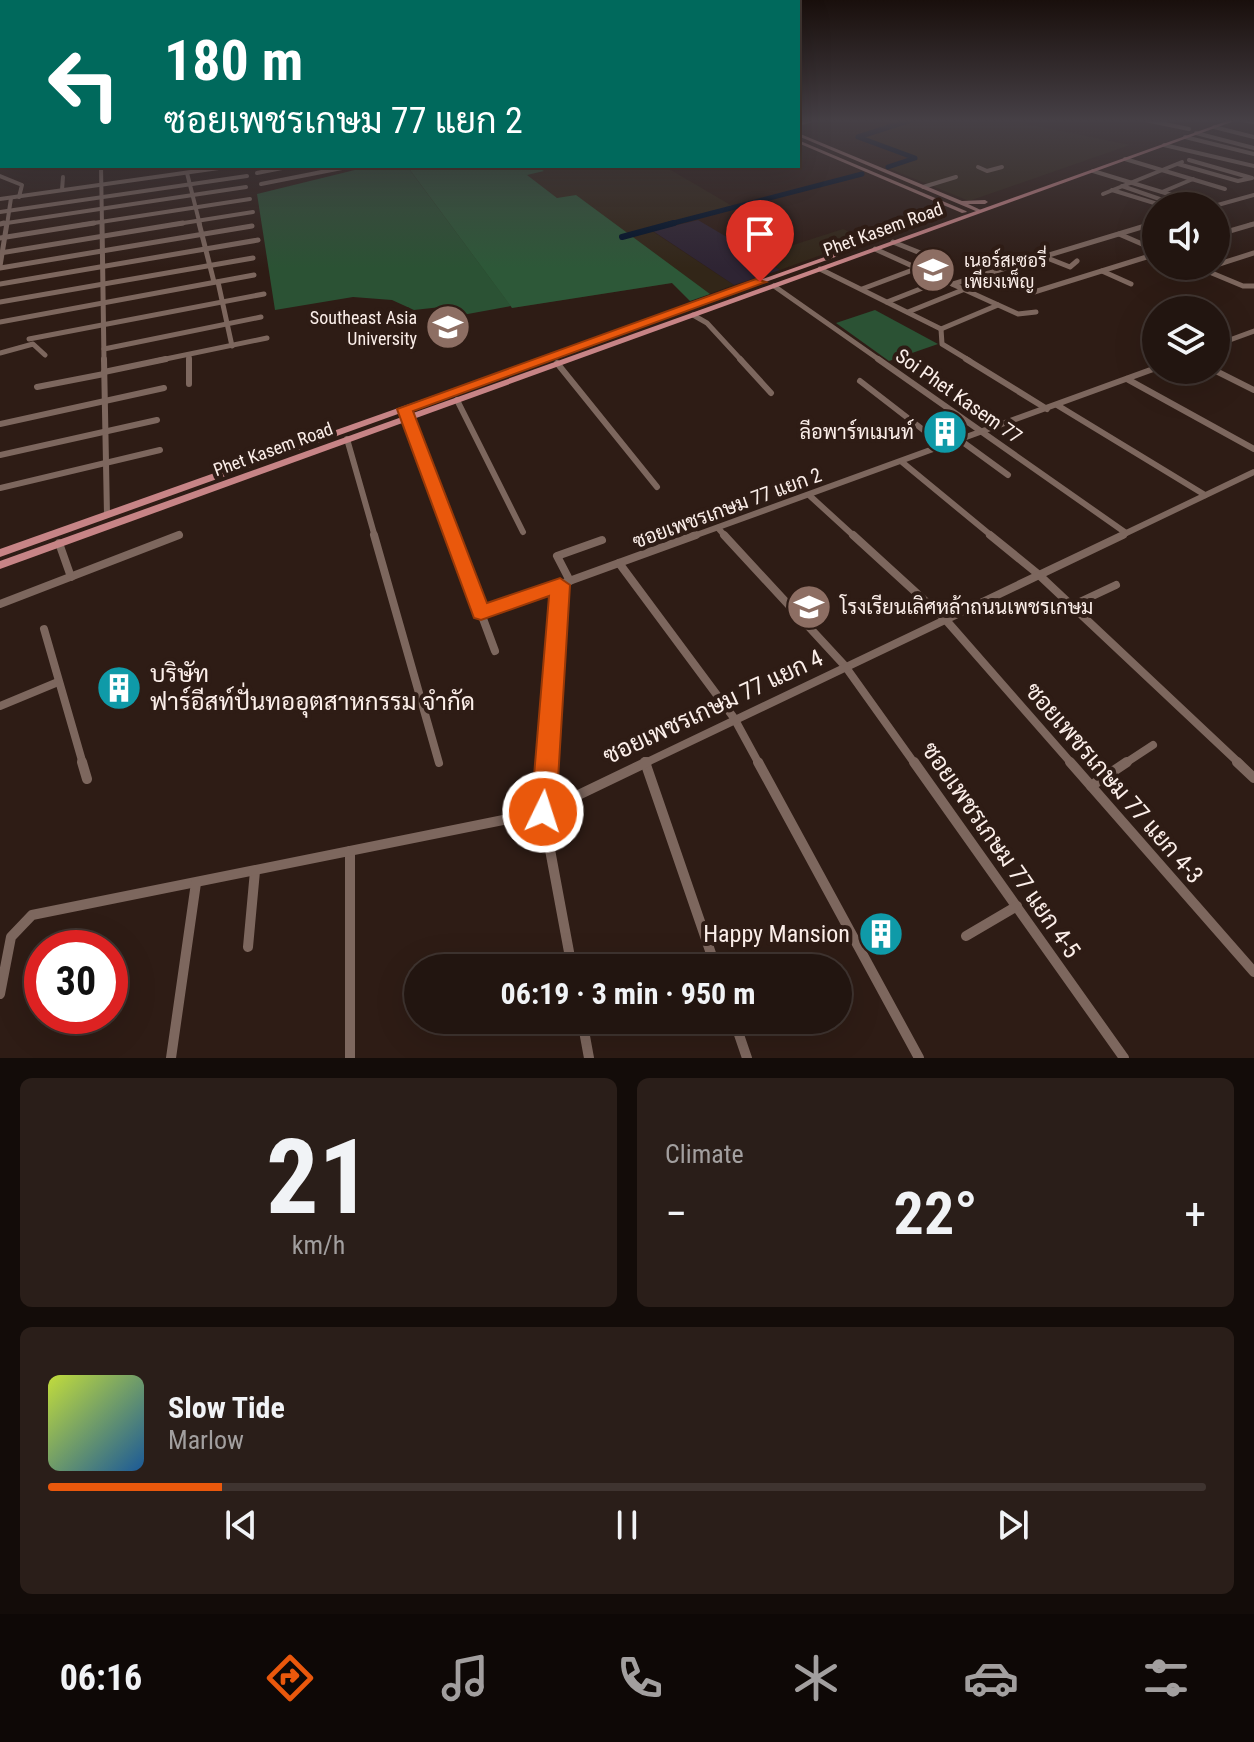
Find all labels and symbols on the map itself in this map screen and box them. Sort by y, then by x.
street label: Phet Kasem Road [820,198,946,260]
pin [726,200,794,282]
place label: เนอร์สเซอรี่ เพียงเพ็ญ [964,245,1047,293]
school or university icon: เนอร์สเซอรี่ เพียงเพ็ญ [909,246,957,294]
school or university icon: Southeast Asia University [424,303,472,351]
place label: Southeast Asia University [310,307,417,349]
street label: Soi Phet Kasem 77 [891,344,1027,448]
building icon: ลีอพาร์ทเมนท์ [921,408,969,456]
street label: Phet Kasem Road [210,418,336,480]
place label: ลีอพาร์ทเมนท์ [799,418,914,444]
street label: ซอยเพชรเกษม 77 แยก 2 [629,463,825,553]
school or university icon: โรงเรียนเลิศหล้าถนนเพชรเกษม [785,583,833,631]
place label: โรงเรียนเลิศหล้าถนนเพชรเกษม [839,594,1093,619]
street label: ซอยเพชรเกษม 77 แยก 4 [599,644,827,770]
place label: บริษัท ฟาร์อีสท์ปั่นทออุตสาหกรรม จำกัด [150,660,475,718]
building icon: บริษัท ฟาร์อีสท์ปั่นทออุตสาหกรรม จำกัด [95,664,143,712]
street label: ซอยเพชรเกษม 77 แยก 4-3 [1019,677,1209,889]
street label: ซอยเพชรเกษม 77 แยก 4-5 [916,737,1086,963]
position arrow [501,770,585,854]
building icon: Happy Mansion [857,910,905,958]
place label: Happy Mansion [703,920,850,948]
speed limit sign: 30 [24,930,128,1034]

